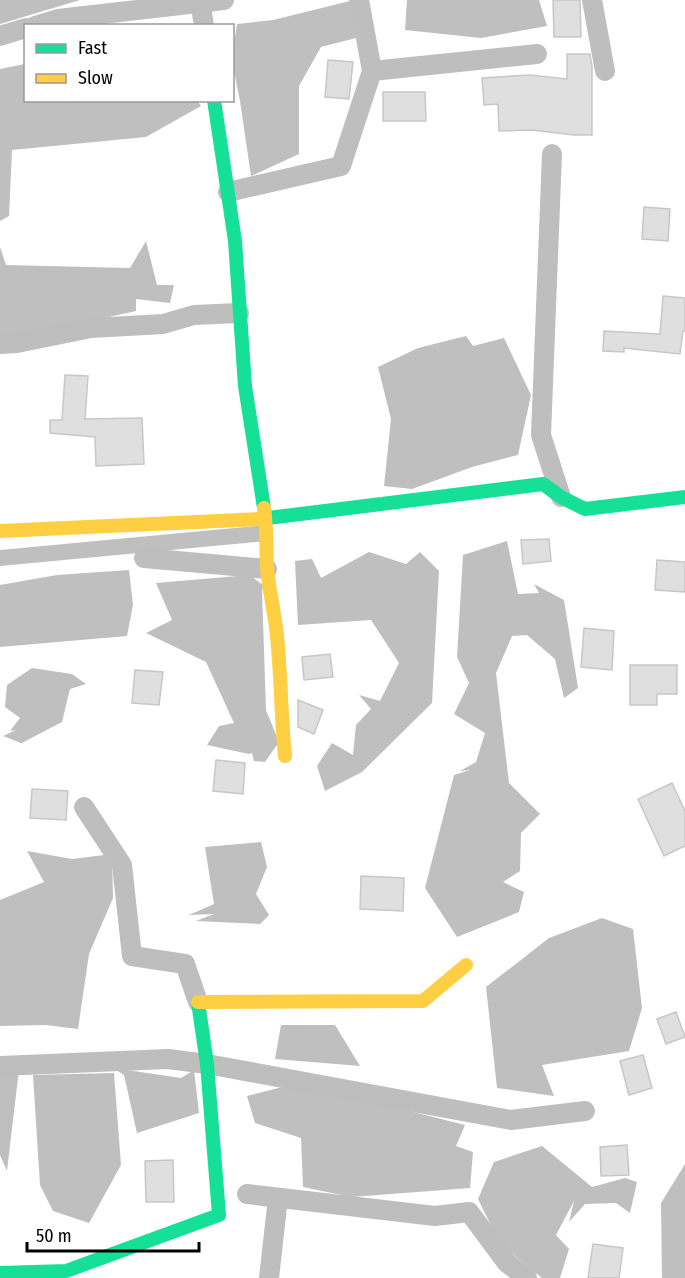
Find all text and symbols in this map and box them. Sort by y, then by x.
legend [24,24,234,102]
text: Fast [78,37,107,59]
text: Slow [78,67,113,89]
scale bar [27,1215,200,1253]
text: 50 m [36,1225,72,1247]

